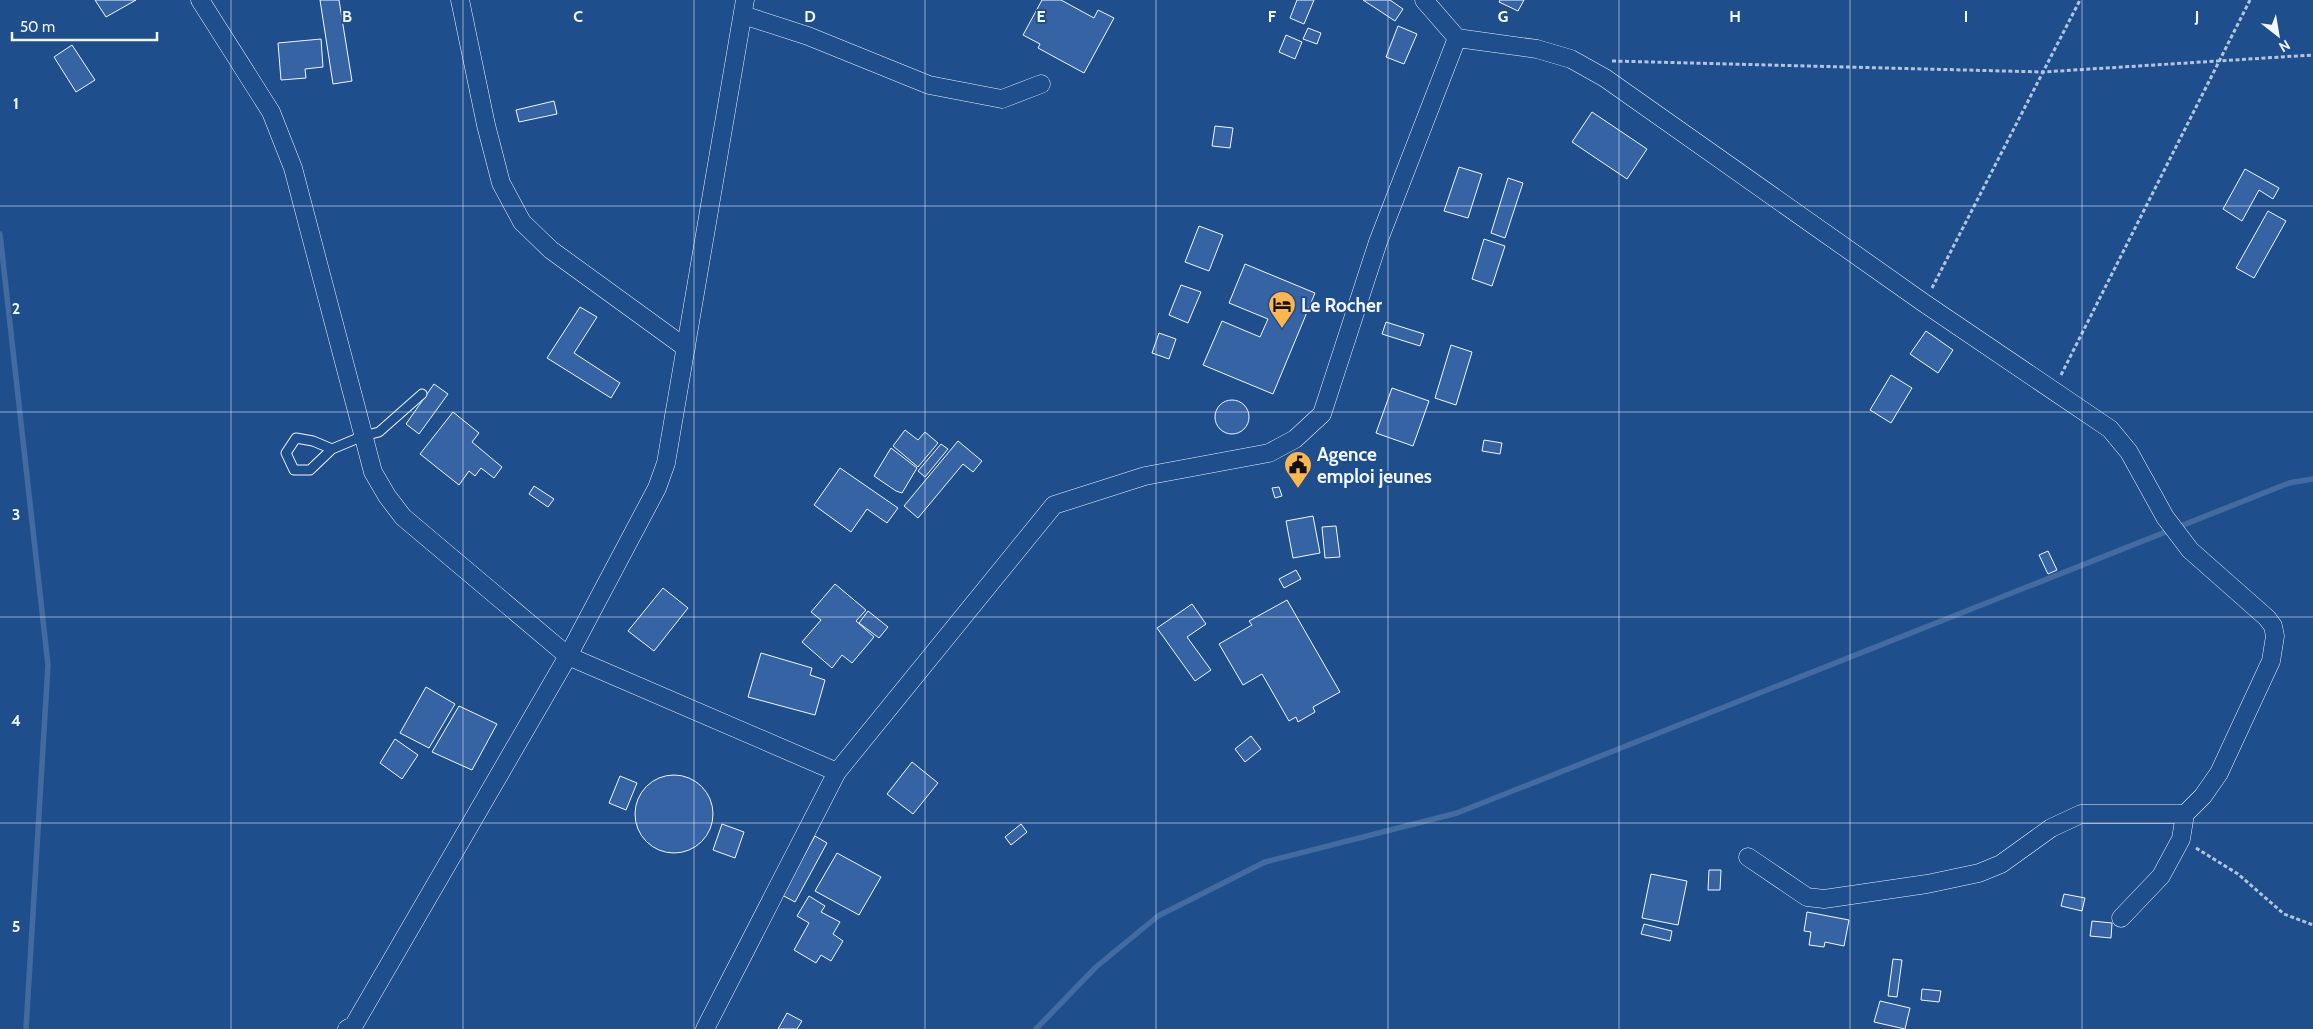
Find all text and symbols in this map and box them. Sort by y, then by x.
text: B [342,7,352,26]
text: C [573,7,583,26]
text: D [804,7,816,26]
text: E [1036,7,1046,26]
text: F [1268,7,1277,26]
text: G [1498,7,1508,26]
text: H [1729,7,1741,26]
text: I [1964,7,1968,26]
text: J [2194,7,2199,26]
scale bar [12,10,158,42]
north arrow [2253,10,2303,60]
text: 50 m [20,18,55,36]
text: N [2276,36,2294,56]
text: 1 [13,94,19,113]
hotel icon: Le Rocher [1267,290,1297,329]
place label: Le Rocher [1301,294,1383,317]
text: 2 [12,299,20,318]
place label: Agence emploi jeunes [1317,443,1432,488]
public building icon: Agence emploi jeunes [1283,450,1313,489]
text: 3 [12,505,20,524]
text: 4 [11,711,21,730]
text: 5 [12,917,20,936]

